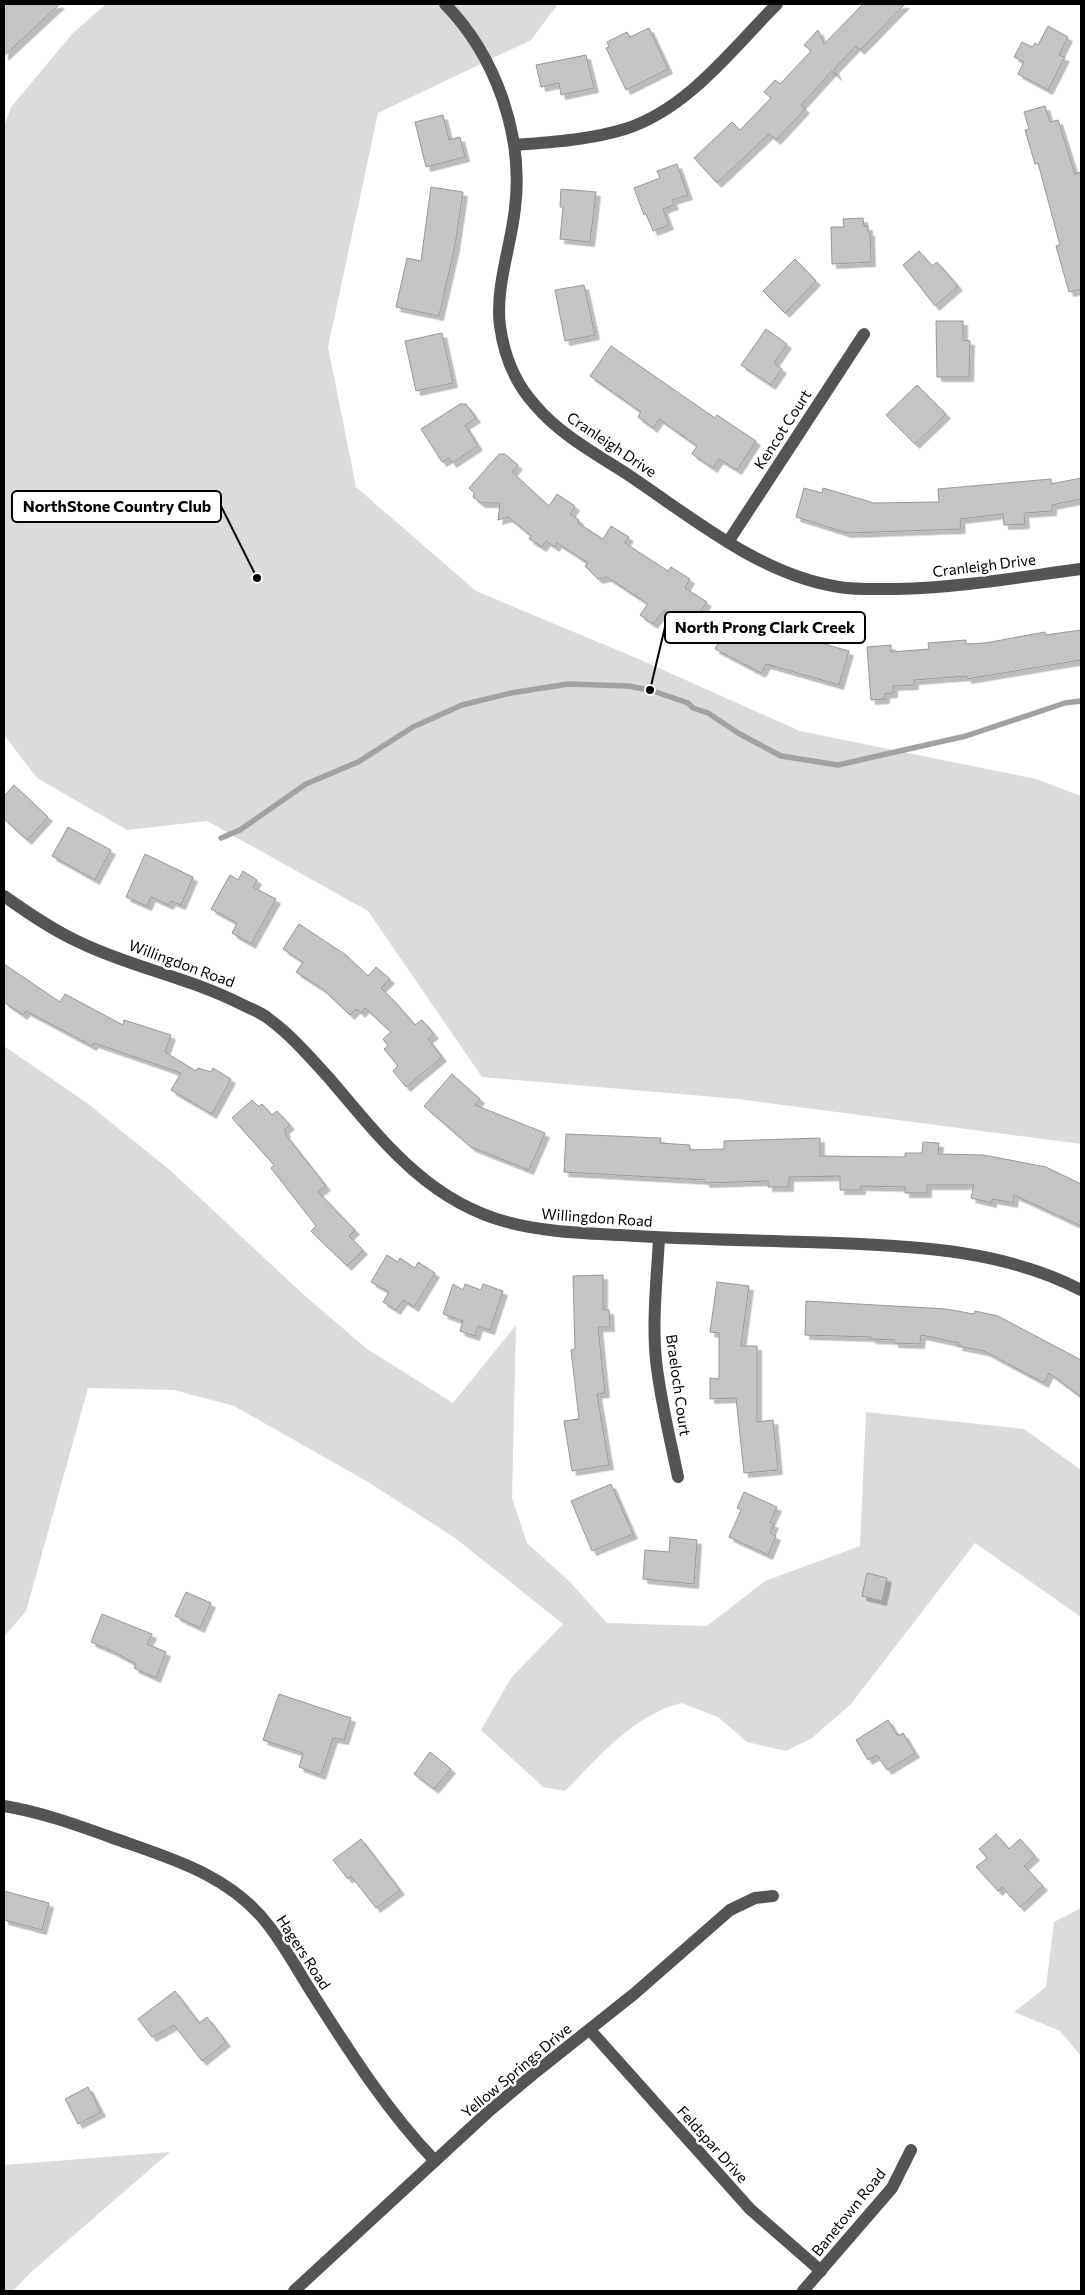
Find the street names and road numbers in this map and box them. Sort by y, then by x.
street label: Kencot Court [750,386,814,472]
street label: Cranleigh Drive [564,407,660,481]
street label: Cranleigh Drive [931,550,1037,580]
street label: Willingdon Road [127,935,237,991]
street label: Willingdon Road [541,1204,653,1230]
street label: Braeloch Court [663,1333,695,1437]
street label: Hagers Road [273,1911,335,1993]
street label: Yellow Springs Drive [457,2019,575,2121]
street label: Feldspar Drive [674,2102,752,2186]
street label: Banetown Road [807,2165,889,2259]

